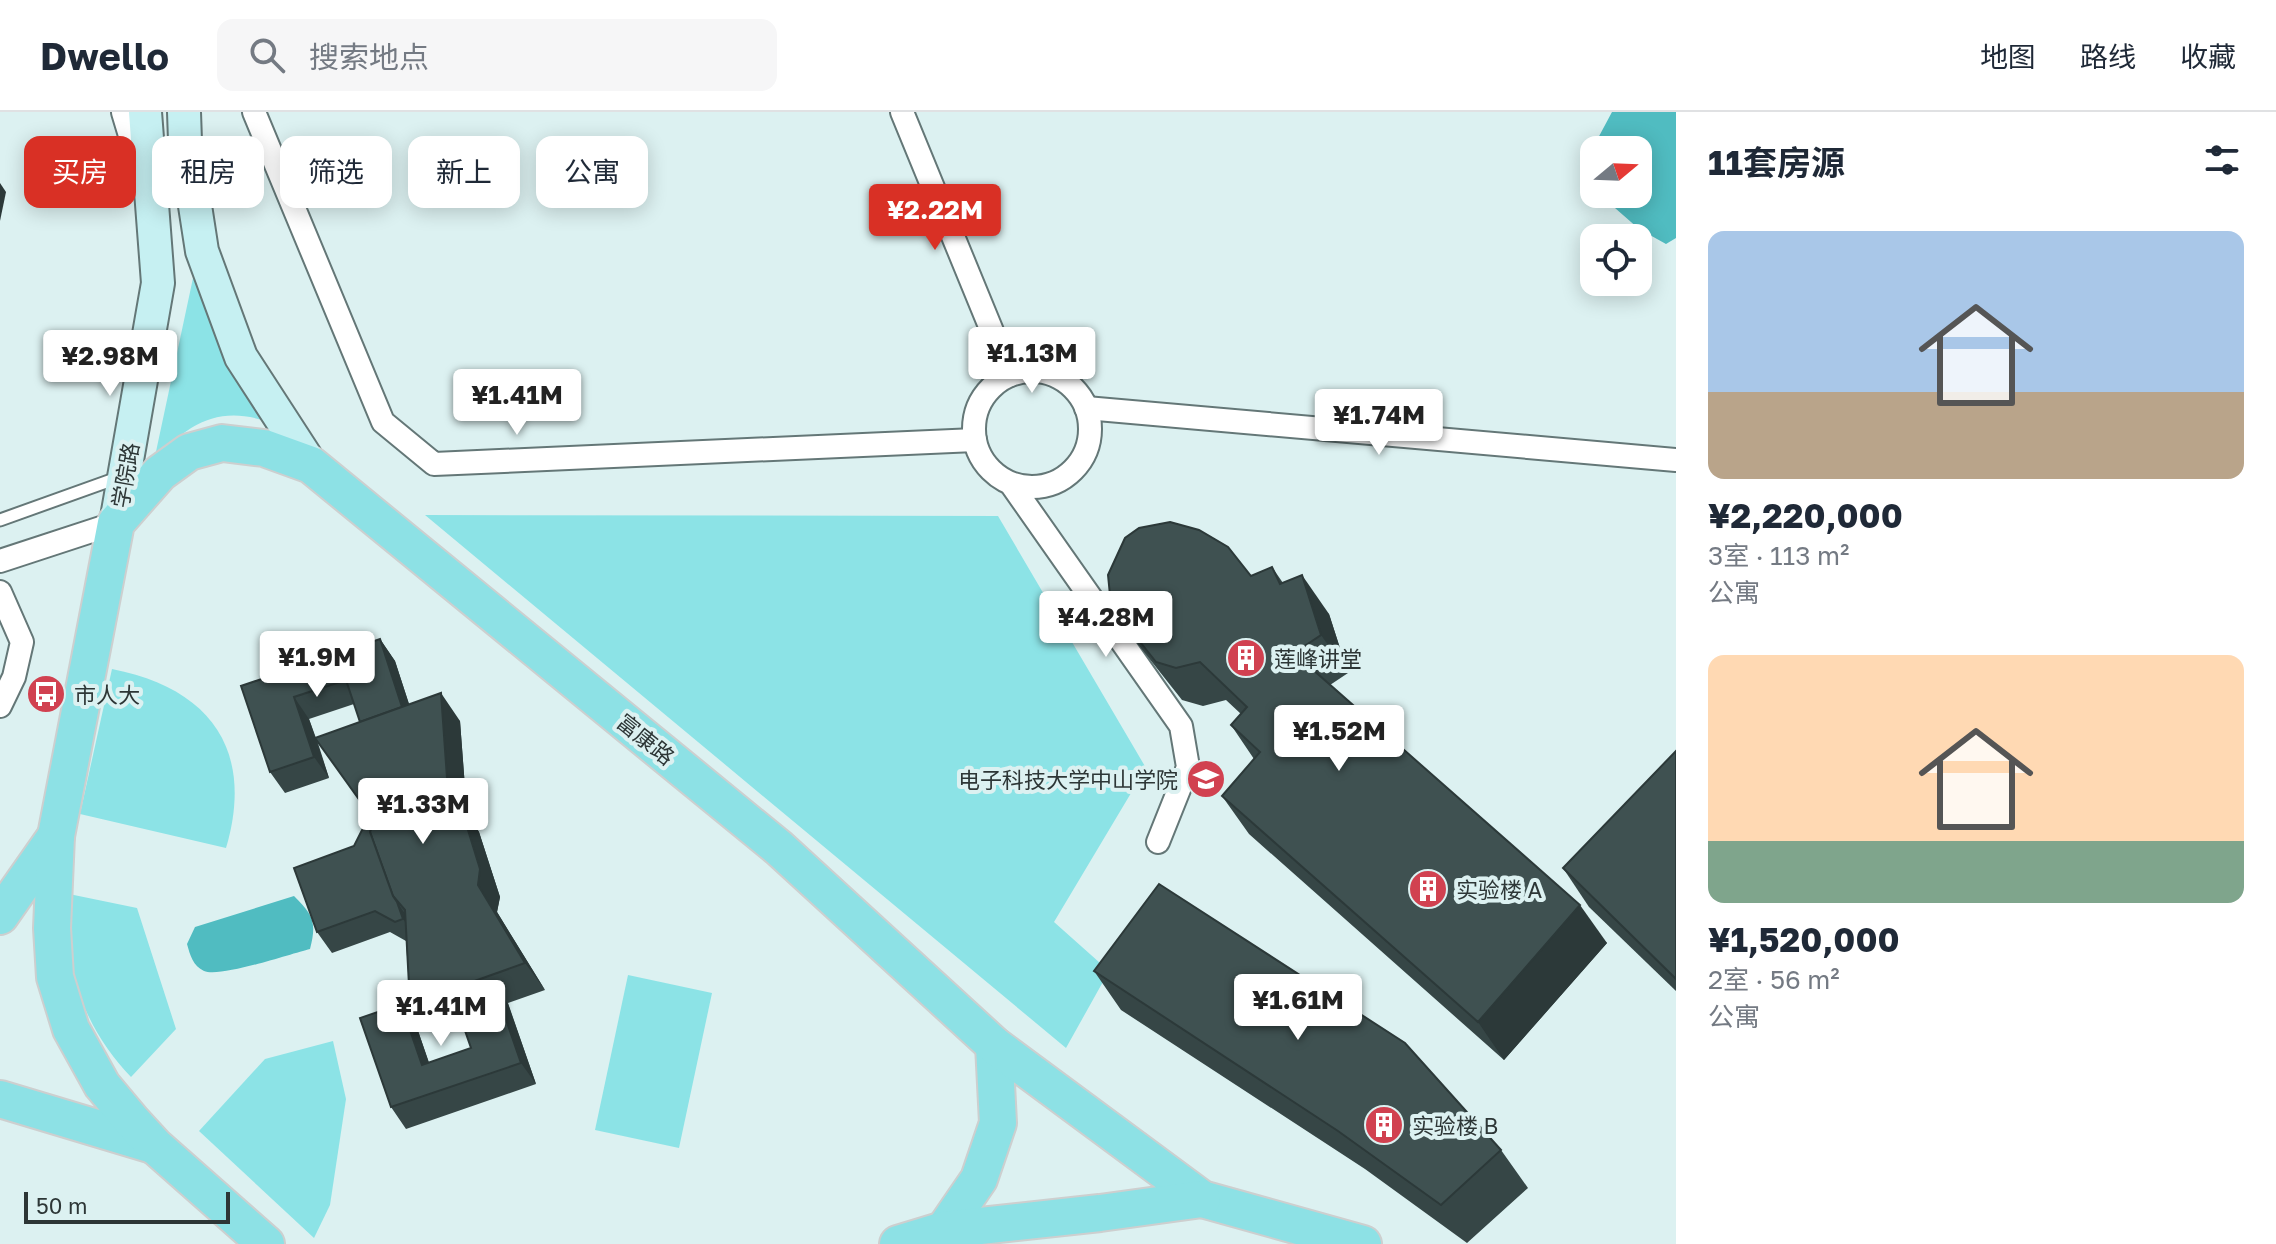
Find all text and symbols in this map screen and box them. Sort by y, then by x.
search box [217,19,777,91]
text: Dwello [40,33,169,78]
icon: search [245,33,289,77]
text: 搜索地点 [309,39,429,75]
text: 地图 [1980,40,2036,73]
text: 路线 [2080,40,2136,73]
text: 收藏 [2180,40,2236,73]
chip: 买房 [24,136,136,208]
chip: 租房 [152,136,264,208]
chip: 筛选 [280,136,392,208]
chip: 新上 [408,136,520,208]
chip: 公寓 [536,136,648,208]
north arrow [1580,136,1652,208]
map controls [1580,136,1652,296]
icon: filters [2200,138,2244,182]
text: 11套房源 [1708,142,1845,182]
pin: ¥2.22M [870,184,1000,252]
text: ¥2.22M [887,194,983,225]
button: locate [1580,224,1652,296]
icon: home [1904,283,2048,427]
pin: ¥1.13M [967,327,1097,395]
pin: ¥2.98M [45,330,175,398]
text: ¥1.13M [986,337,1078,368]
text: ¥2.98M [61,340,159,371]
pin: ¥1.41M [452,369,582,437]
text: ¥1.41M [471,379,563,410]
pin: ¥1.74M [1314,389,1444,457]
text: ¥1.74M [1333,399,1425,430]
street label: 学院路 [106,440,144,510]
text: ¥2,220,000 [1708,495,1903,535]
text: 3室 · 113 m² [1708,540,1849,571]
text: 公寓 [1708,577,1760,608]
pin: ¥4.28M [1041,591,1171,659]
text: ¥4.28M [1057,601,1155,632]
pin: ¥1.9M [261,631,373,699]
building icon: 莲峰讲堂 [1225,637,1267,679]
text: ¥1.9M [278,641,356,672]
place label: 莲峰讲堂 [1274,645,1362,672]
bus stop icon: 市人大 [25,673,67,715]
place label: 市人大 [74,681,140,708]
pin: ¥1.52M [1274,705,1404,773]
icon: home [1904,707,2048,851]
street label: 富康路 [612,708,680,770]
text: ¥1.52M [1292,715,1386,746]
school or university icon: 电子科技大学中山学院 [1185,758,1227,800]
place label: 电子科技大学中山学院 [958,766,1178,793]
pin: ¥1.33M [358,778,488,846]
text: ¥1.33M [376,788,470,819]
building icon: 实验楼 A [1407,868,1449,910]
place label: 实验楼 A [1456,876,1543,903]
text: ¥1,520,000 [1708,919,1900,959]
text: 2室 · 56 m² [1708,964,1840,995]
pin: ¥1.61M [1233,974,1363,1042]
pin: ¥1.41M [376,980,506,1048]
text: ¥1.61M [1252,984,1344,1015]
text: ¥1.41M [395,990,487,1021]
text: 公寓 [1708,1001,1760,1032]
building icon: 实验楼 B [1363,1104,1405,1146]
place label: 实验楼 B [1412,1112,1498,1139]
scale bar [24,1188,230,1224]
text: 50 m [36,1192,87,1219]

